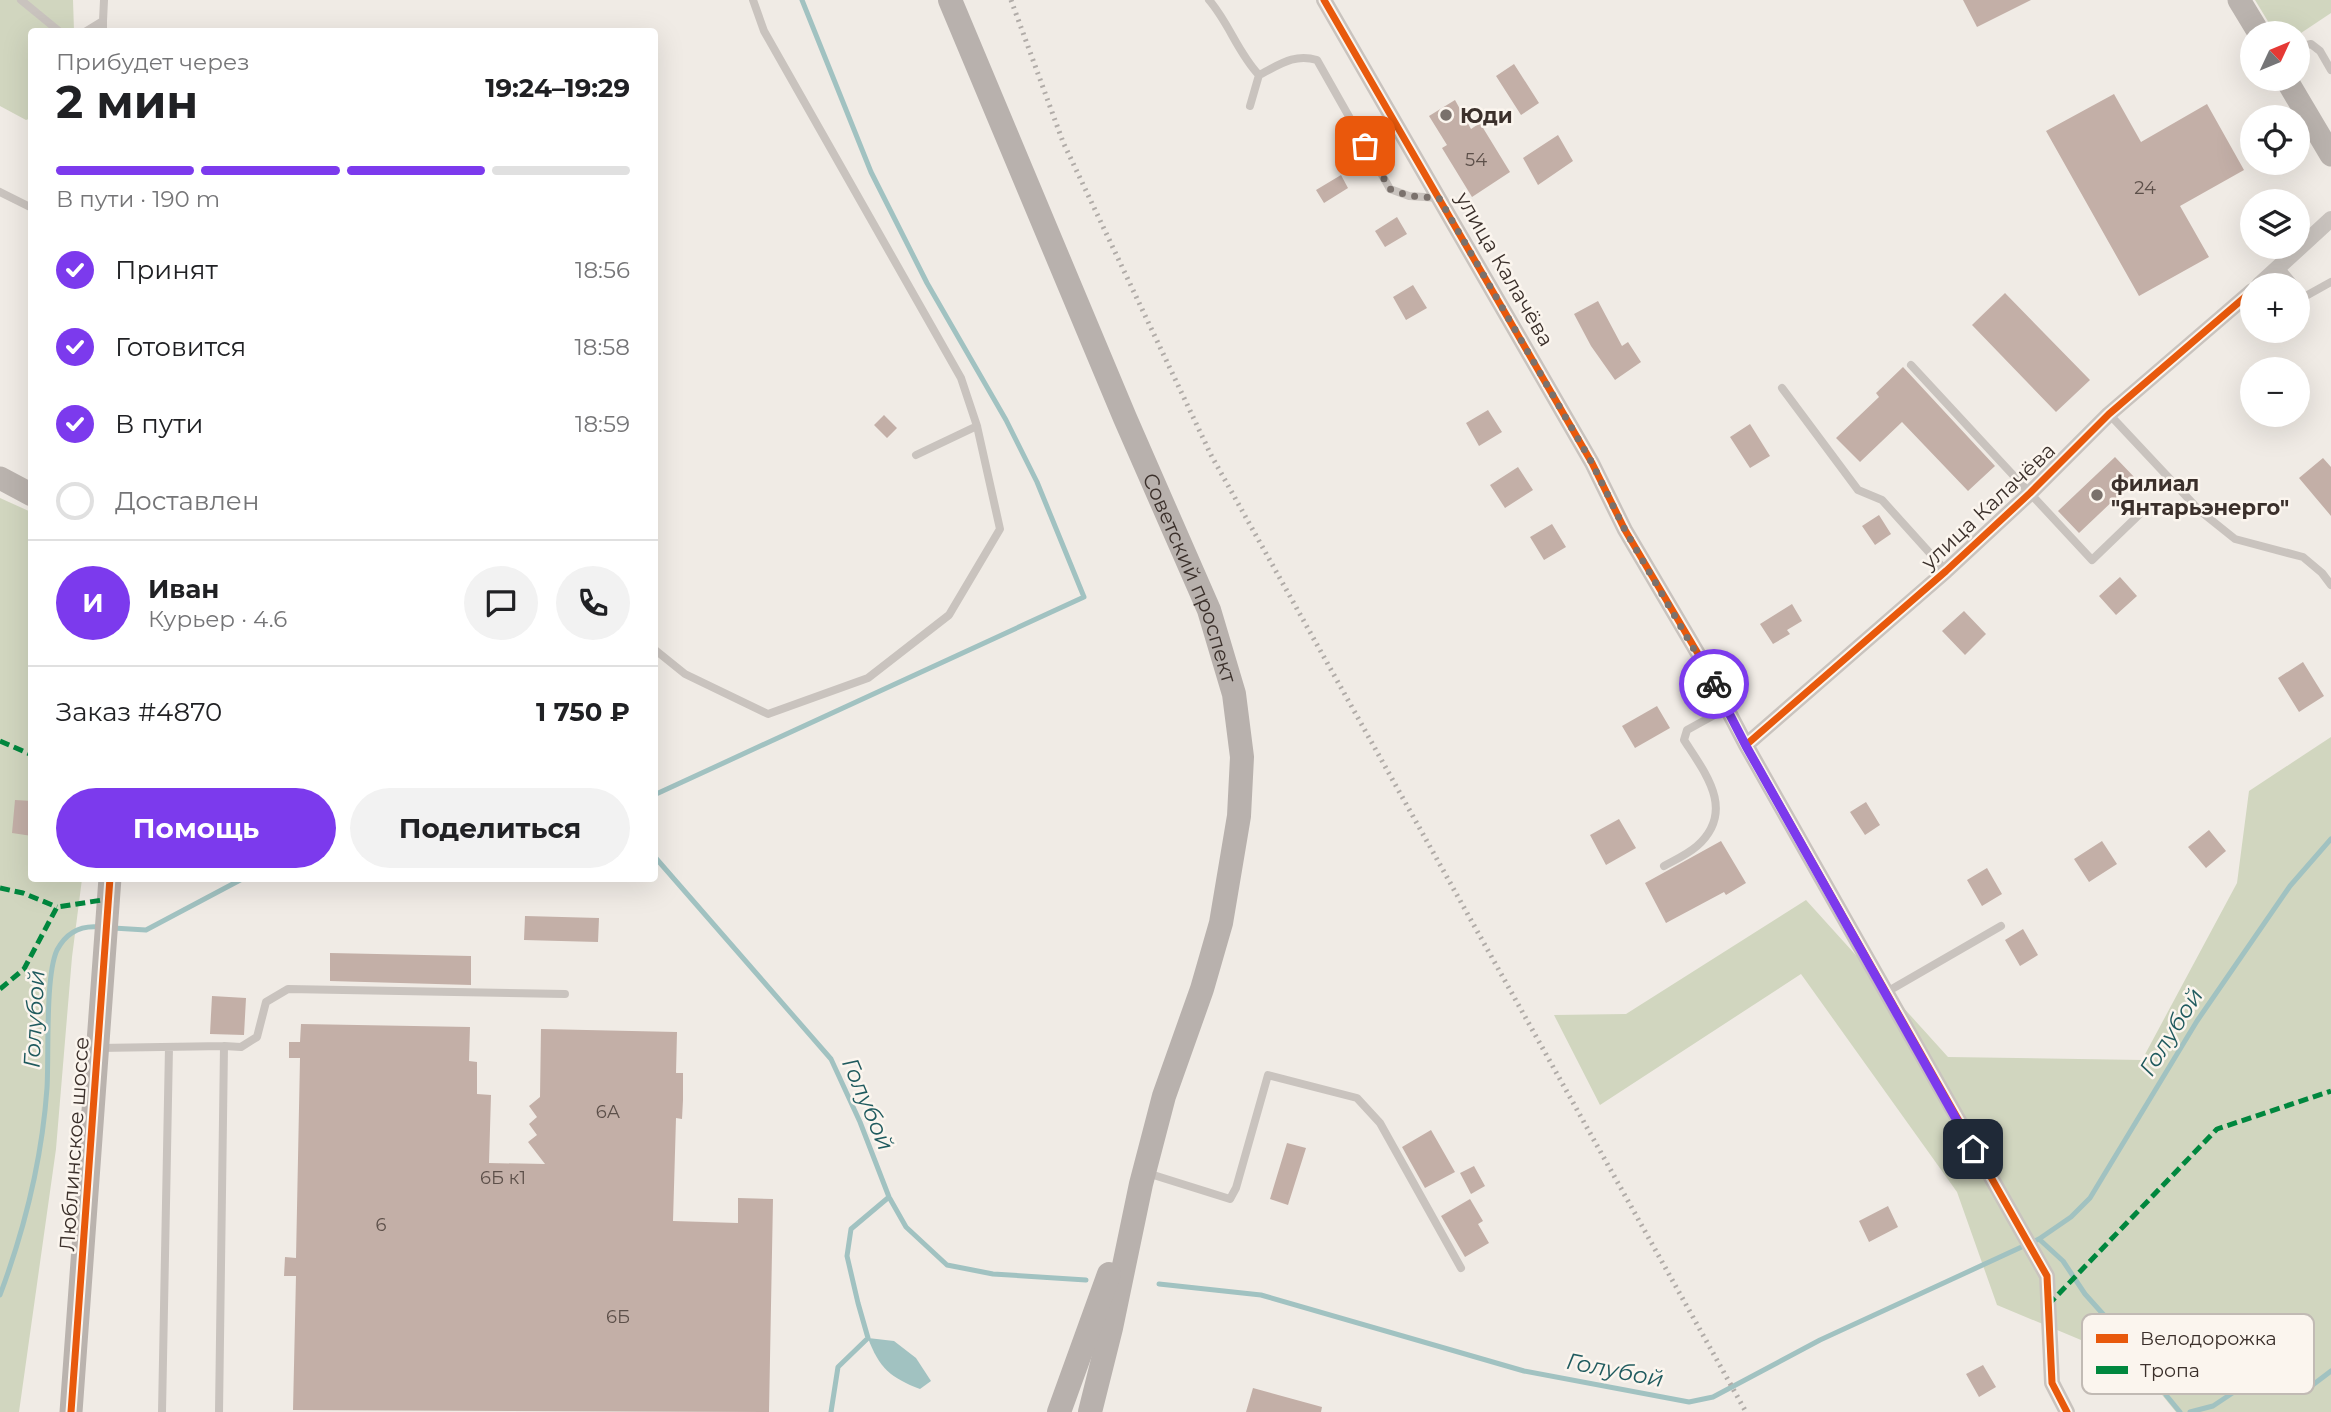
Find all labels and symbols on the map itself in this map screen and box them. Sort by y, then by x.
north arrow [2240,21,2310,91]
place label: Юди [1460,103,1513,128]
marker: Юди [1438,107,1454,123]
pin [1335,116,1395,176]
house number: 54 [1465,149,1487,171]
house number: 24 [2134,177,2156,199]
street label: улица Калачёва [1450,187,1559,351]
street label: улица Калачёва [1915,438,2060,575]
street label: Советский проспект [1138,469,1242,686]
place label: филиал "Янтарьэнерго" [2111,471,2289,520]
marker: филиал "Янтарьэнерго" [2089,487,2105,503]
courier [1679,649,1749,719]
water label: Голубой [17,969,51,1069]
water label: Голубой [2133,983,2209,1081]
street label: Люблинское шоссе [54,1036,94,1252]
water label: Голубой [836,1053,900,1155]
house number: 6А [596,1101,621,1123]
pin [1943,1119,2003,1179]
house number: 6Б к1 [480,1167,526,1189]
house number: 6 [376,1214,387,1236]
house number: 6Б [606,1306,630,1328]
legend [2082,1314,2314,1394]
text: Велодорожка [2140,1327,2277,1350]
water label: Голубой [1564,1347,1666,1393]
text: Тропа [2140,1359,2200,1382]

